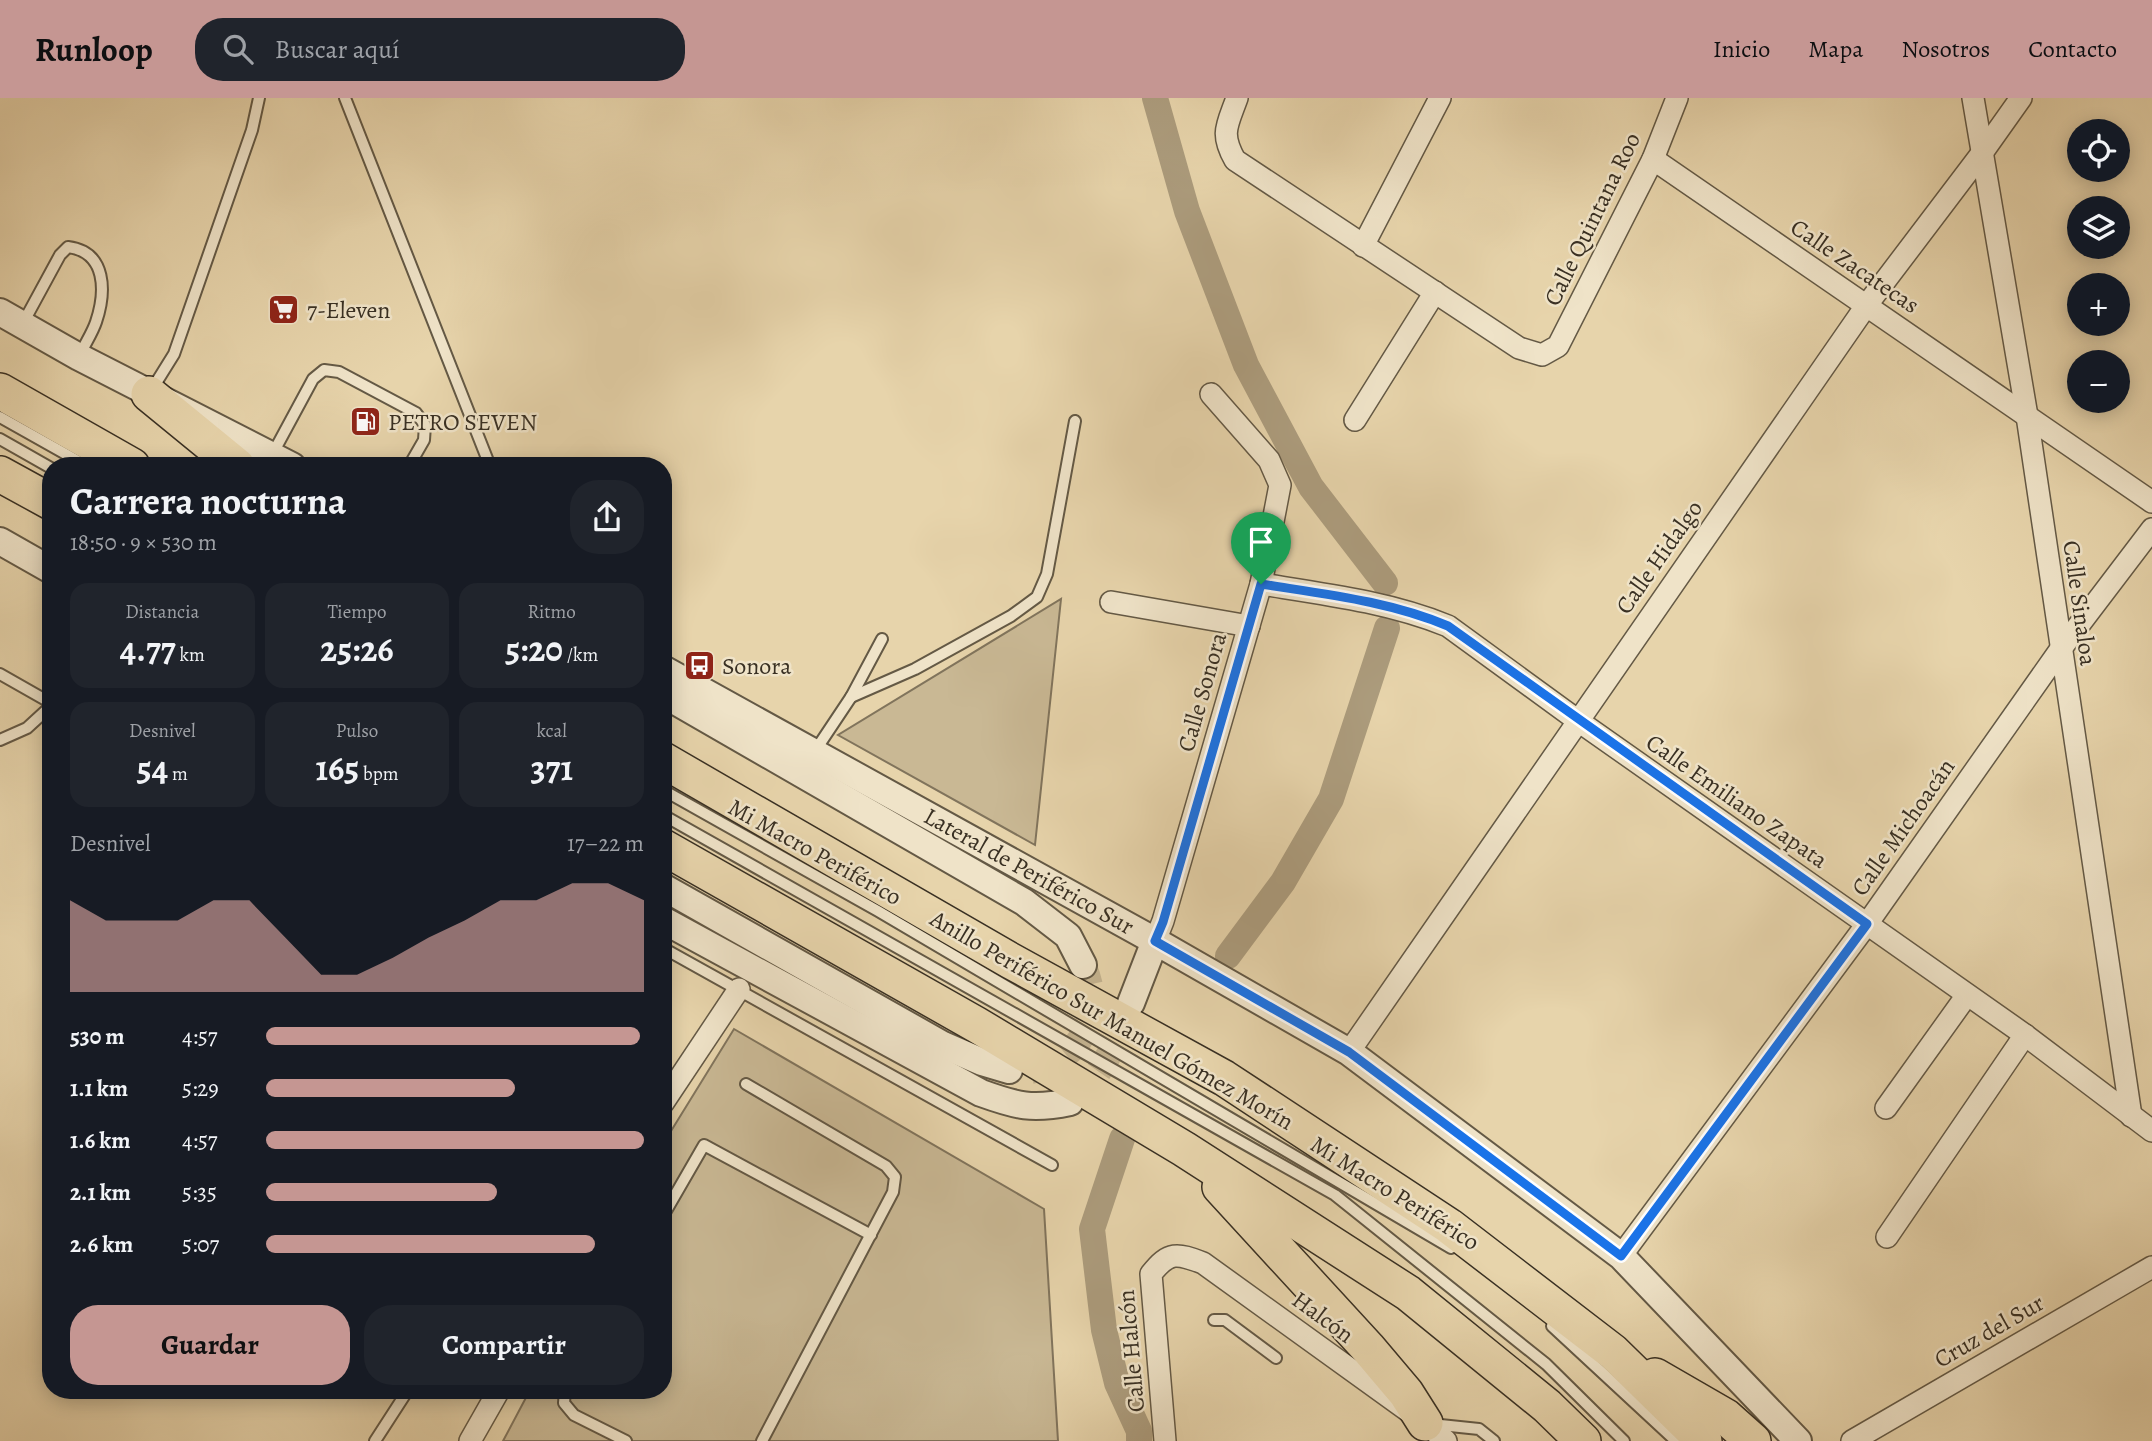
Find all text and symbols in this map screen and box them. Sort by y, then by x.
search box [195,18,685,81]
text: Runloop [35,27,153,72]
icon: search [219,30,257,68]
text: Buscar aquí [275,32,400,67]
text: Inicio [1713,33,1770,65]
text: Mapa [1808,33,1863,65]
text: Nosotros [1901,33,1990,65]
text: Contacto [2028,33,2117,65]
map controls [2067,119,2130,413]
button: locate [2067,119,2130,182]
street label: Calle Quintana Roo [1536,127,1648,311]
button: layers [2067,196,2130,259]
street label: Calle Zacatecas [1784,211,1926,321]
button: + [2067,273,2130,336]
supermarket icon: 7-Eleven [267,293,301,327]
place label: 7-Eleven [307,294,390,326]
button: − [2067,350,2130,413]
fuel station icon: PETRO SEVEN [348,405,382,439]
place label: PETRO SEVEN [388,406,537,438]
text: Carrera nocturna [70,475,346,527]
button: share [570,480,644,554]
street label: Calle Hidalgo [1608,494,1710,620]
pin [1231,512,1291,584]
icon: arrive [1242,523,1280,561]
text: 18:50 · 9 × 530 m [70,527,217,558]
street label: Calle Sinaloa [2055,538,2105,668]
text: Distancia [125,599,199,625]
text: Tiempo [328,599,386,625]
text: Ritmo [528,599,576,625]
text: 4.77 [120,625,176,673]
text: 25:26 [320,625,394,673]
text: 5:20 [505,625,563,673]
street label: Calle Sonora [1170,628,1235,755]
text: km [176,642,205,668]
text: /km [563,642,598,668]
bus stop icon: Sonora [682,649,716,683]
place label: Sonora [722,650,792,682]
text: Desnivel [129,718,196,744]
text: Pulso [336,718,378,744]
text: kcal [536,718,567,744]
street label: Calle Emiliano Zapata [1640,726,1835,876]
text: 54 [137,744,168,792]
text: 165 [315,744,359,792]
text: 371 [530,744,573,792]
street label: Calle Michoacán [1844,752,1962,902]
text: m [168,761,188,787]
text: bpm [359,761,399,787]
street label: Mi Macro Periférico [723,791,907,913]
street label: Lateral de Periférico Sur [918,800,1140,942]
text: Desnivel [70,828,151,859]
text: 17–22 m [567,828,644,859]
street label: Anillo Periférico Sur Manuel Gómez Morín [924,902,1300,1138]
text: 530 m [70,1021,125,1052]
text: 4:57 [182,1021,217,1052]
text: 1.1 km [70,1073,128,1104]
text: 5:29 [182,1073,219,1104]
text: 1.6 km [70,1125,130,1156]
text: 4:57 [182,1125,217,1156]
street label: Mi Macro Periférico [1304,1128,1486,1258]
text: 2.1 km [70,1177,131,1208]
text: 5:35 [182,1177,217,1208]
text: 2.6 km [70,1229,133,1260]
text: 5:07 [182,1229,219,1260]
street label: Halcón [1285,1284,1361,1350]
street label: Cruz del Sur [1928,1287,2050,1375]
street label: Calle Halcón [1110,1288,1152,1414]
button: Guardar [70,1305,350,1385]
button: Compartir [364,1305,644,1385]

